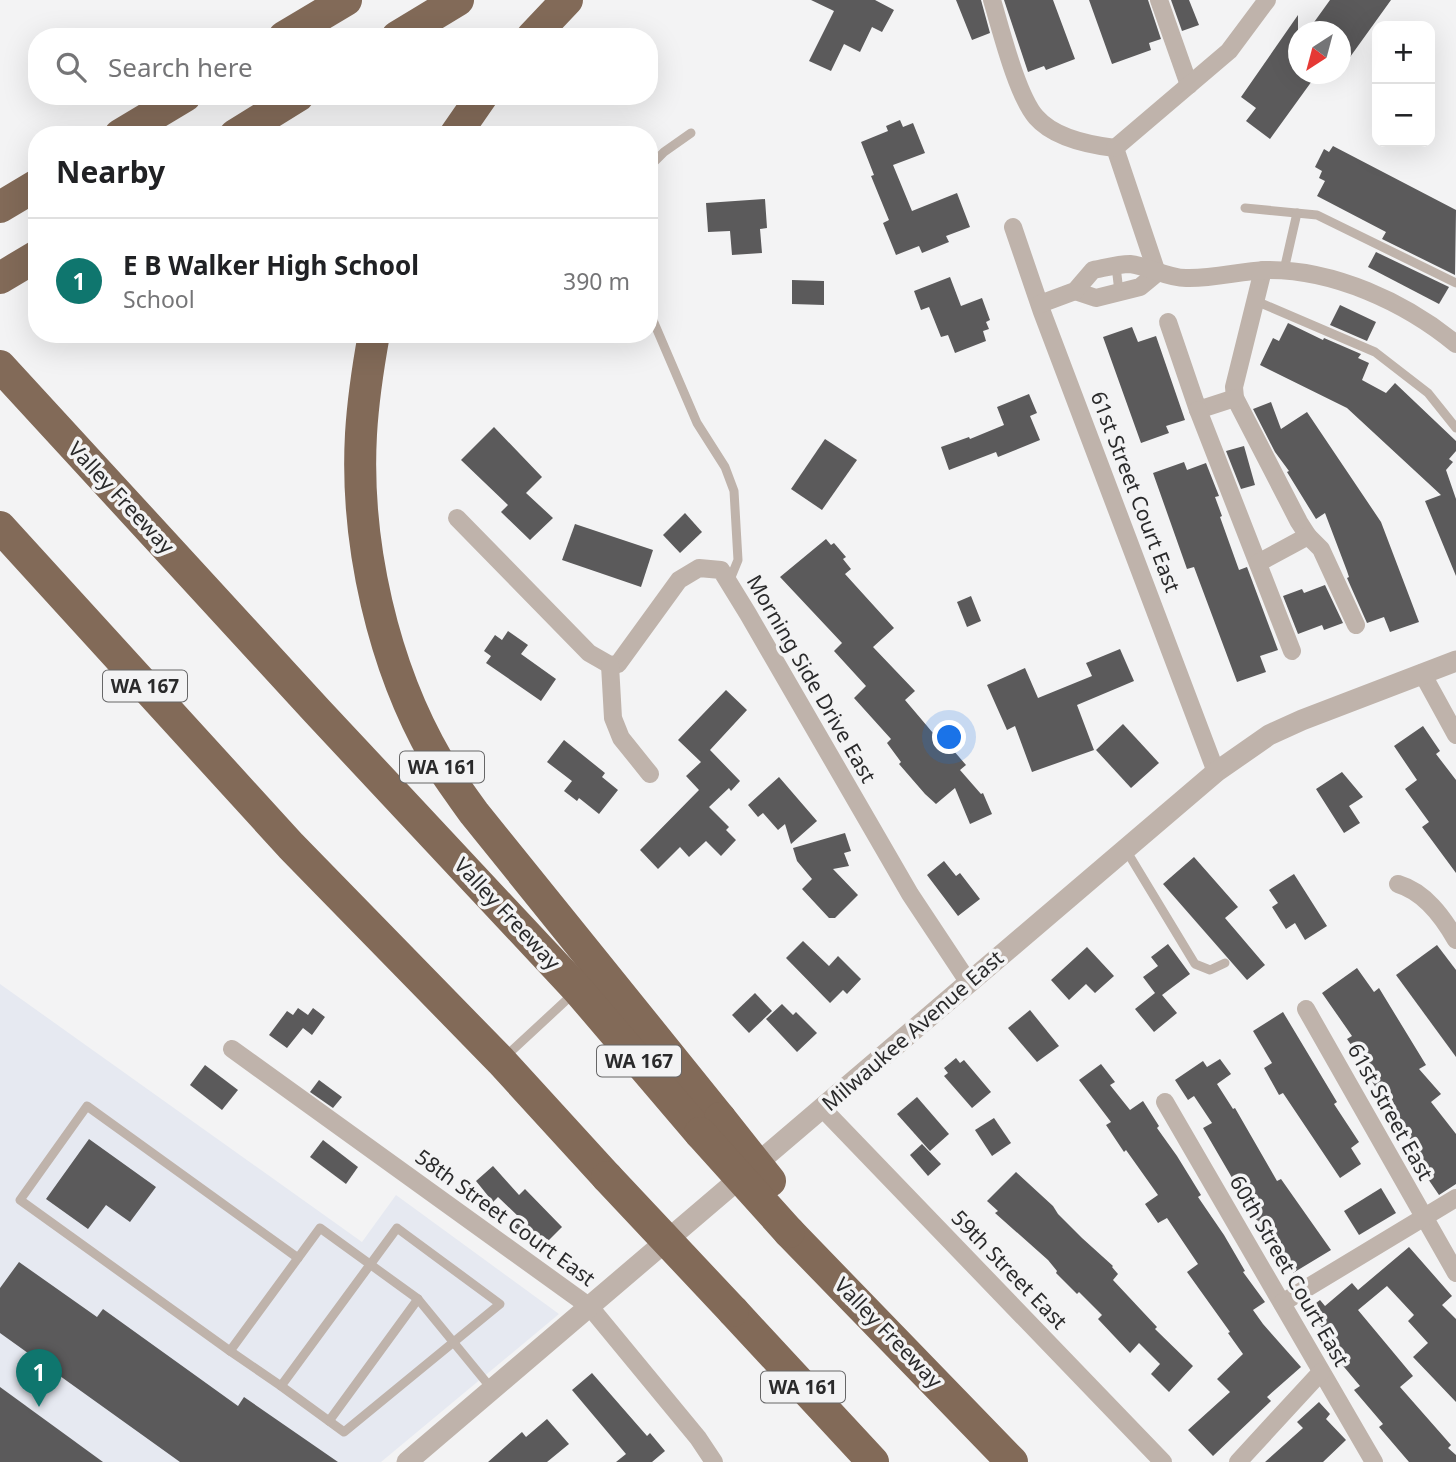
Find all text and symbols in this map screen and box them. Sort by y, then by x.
north arrow [1288,21,1351,84]
map controls [1372,21,1435,147]
button: + [1372,21,1435,84]
search box [28,28,658,105]
icon: search [52,48,90,86]
text: Search here [108,49,253,85]
button: − [1372,84,1435,147]
text: Nearby [56,151,165,192]
text: E B Walker High School [123,247,419,283]
text: 1 [72,265,86,297]
text: 390 m [563,265,630,297]
text: School [123,283,195,315]
street label: 61st Street Court East [1085,387,1187,596]
street label: Valley Freeway [62,435,181,560]
street label: Morning Side Drive East [741,569,883,788]
road number: WA 167 [103,670,187,702]
your location [932,720,966,754]
road number: WA 161 [400,752,484,782]
street label: Valley Freeway [448,851,567,976]
street label: Milwaukee Avenue East [816,943,1009,1117]
street label: 61st Street East [1342,1038,1440,1185]
road number: WA 167 [597,1046,681,1077]
street label: 58th Street Court East [410,1142,601,1292]
street label: 60th Street Court East [1224,1170,1356,1371]
street label: 59th Street East [946,1204,1074,1335]
street label: Valley Freeway [829,1271,949,1394]
pin: 1 [16,1349,62,1407]
road number: WA 161 [761,1372,845,1402]

